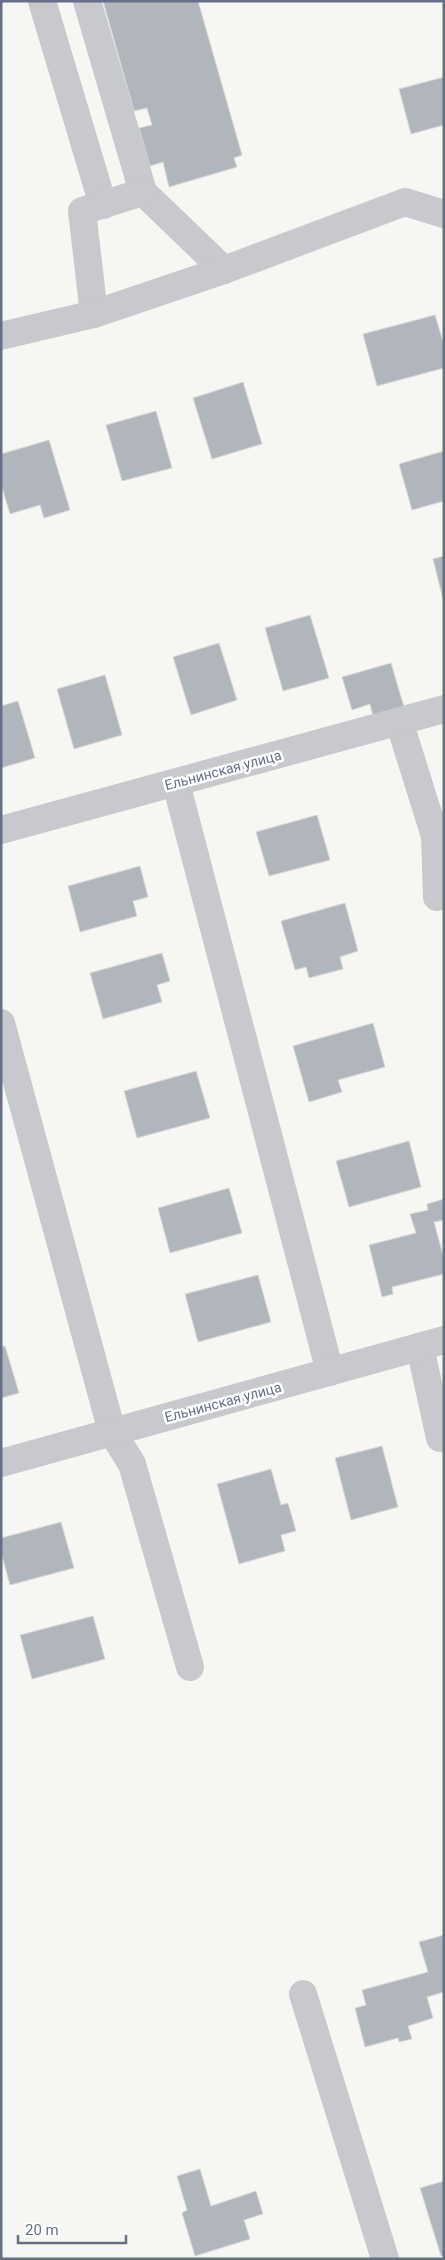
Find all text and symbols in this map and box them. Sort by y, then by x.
street label: Ельнинская улица [163,747,283,793]
street label: Ельнинская улица [163,1379,283,1425]
scale bar [18,2212,125,2244]
text: 20 m [25,2221,59,2239]

